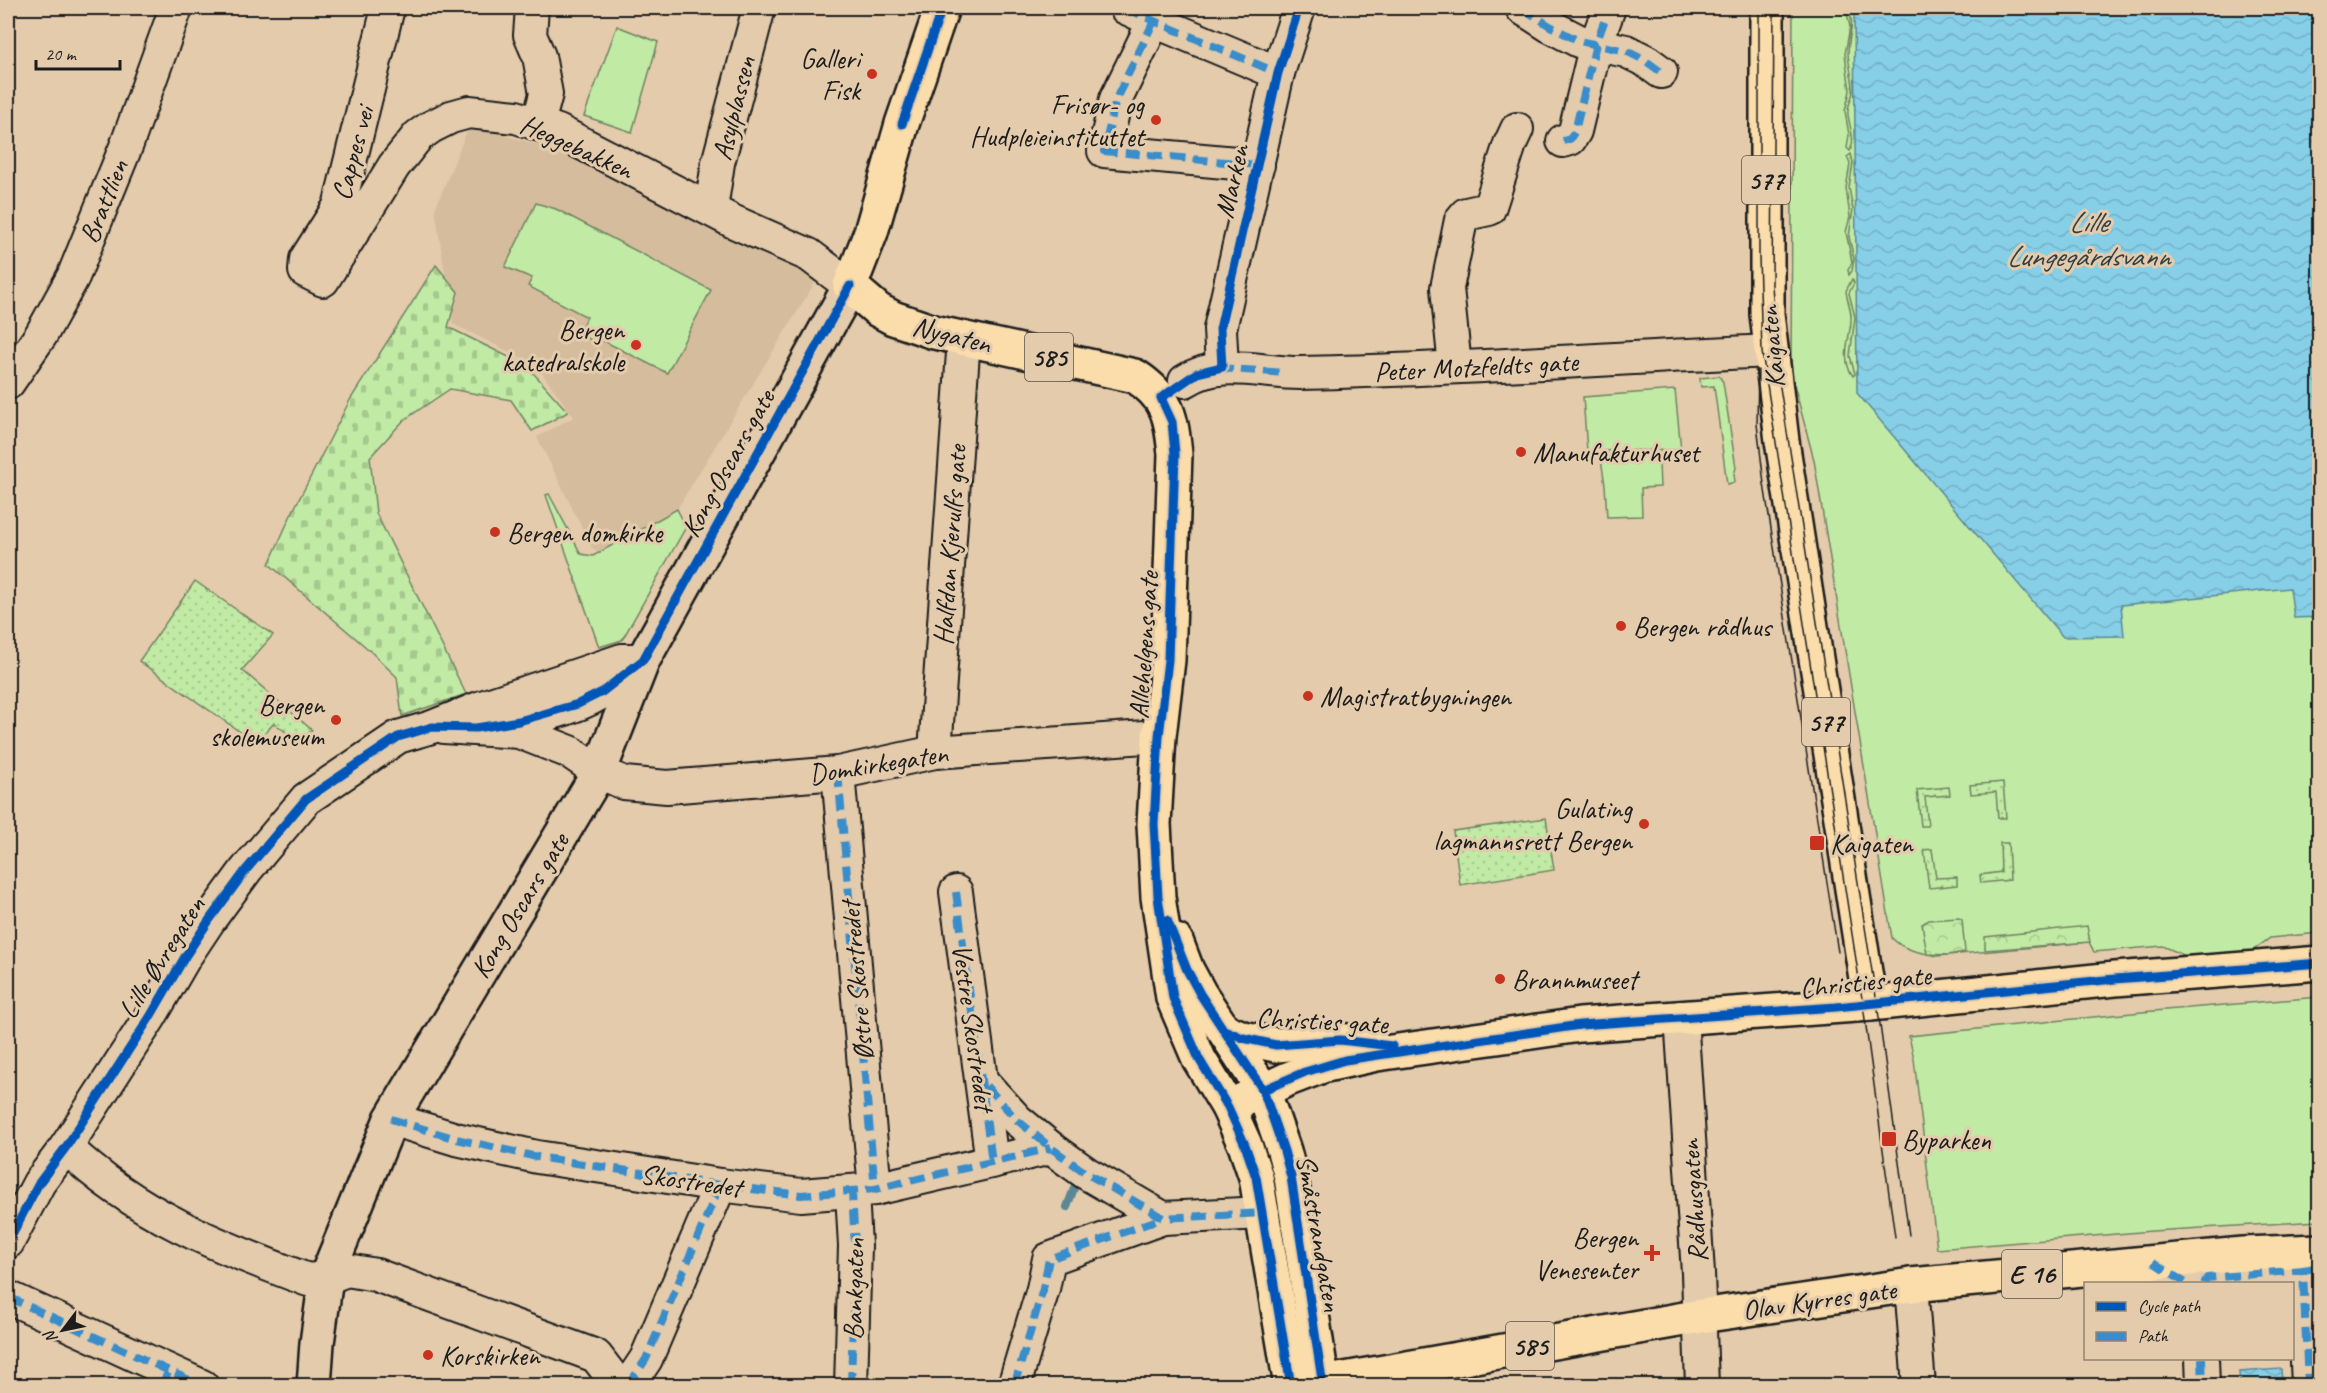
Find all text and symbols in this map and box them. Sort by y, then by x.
scale bar [36,33,120,71]
place label: Galleri Fisk [800,41,864,108]
text: 20 m [45,43,78,65]
street label: Asylplassen [704,52,763,164]
marker: Galleri Fisk [865,67,879,81]
place label: Frisør- og Hudpleieinstituttet [970,87,1147,154]
street label: Cappes vei [323,99,383,204]
street label: Heggebakken [515,106,640,187]
marker: Frisør- og Hudpleieinstituttet [1149,113,1163,127]
street label: Marken [1206,140,1257,221]
street label: Brattlien [71,154,136,248]
road number: 577 [1742,156,1790,204]
water label: Lille Lungegårdsvann [2007,203,2172,275]
street label: Kaigaten [1750,303,1793,390]
street label: Nygaten [909,308,996,361]
place label: Bergen katedralskole [502,312,626,379]
road number: 585 [1025,333,1073,381]
marker: Bergen katedralskole [629,338,643,352]
street label: Peter Motzfeldts gate [1373,344,1581,389]
street label: Kong Oscars gate [673,382,783,543]
place label: Manufakturhuset [1533,435,1702,470]
street label: Halfdan Kjerulfs gate [925,442,974,646]
marker: Manufakturhuset [1514,445,1528,459]
place label: Bergen domkirke [507,515,664,550]
marker: Bergen domkirke [488,525,502,539]
street label: Allehelgens gate [1121,568,1166,720]
place label: Bergen rådhus [1633,609,1774,644]
marker: Bergen rådhus [1614,619,1628,633]
place label: Magistratbygningen [1320,679,1512,714]
place label: Bergen skolemuseum [210,687,325,754]
marker: Magistratbygningen [1301,689,1315,703]
road number: 577 [1802,698,1850,746]
marker: Bergen skolemuseum [329,713,343,727]
street label: Domkirkegaten [806,735,951,792]
place label: Gulating lagmannsrett Bergen [1434,791,1633,858]
marker: Gulating lagmannsrett Bergen [1637,817,1651,831]
street label: Kong Oscars gate [462,825,577,984]
place label: Kaigaten [1830,826,1914,861]
marker: Kaigaten [1808,834,1826,852]
street label: Lille Øvregaten [110,889,213,1025]
street label: Østre Skostredet [832,896,881,1062]
street label: Vestre Skostredet [944,941,1003,1116]
street label: Christies gate [1798,957,1934,1006]
place label: Brannmuseet [1512,962,1641,997]
marker: Brannmuseet [1493,972,1507,986]
street label: Christies gate [1255,1000,1390,1042]
place label: Byparken [1902,1122,1991,1157]
marker: Byparken [1880,1130,1898,1148]
street label: Rådhusgaten [1672,1137,1715,1264]
street label: Småstrandgaten [1289,1152,1351,1315]
street label: Skostredet [638,1156,747,1205]
place label: Bergen Venesenter [1535,1220,1640,1287]
street label: Bankgaten [835,1237,872,1340]
marker: Bergen Venesenter [1643,1244,1661,1262]
road number: E 16 [2002,1250,2062,1298]
street label: Olav Kyrres gate [1740,1271,1900,1328]
legend [2084,1282,2294,1360]
text: Cycle path [2138,1295,2201,1317]
north arrow [33,1300,93,1360]
road number: 585 [1506,1322,1554,1370]
text: N [38,1325,62,1347]
text: Path [2138,1325,2168,1347]
place label: Korskirken [440,1338,541,1373]
marker: Korskirken [421,1348,435,1362]

